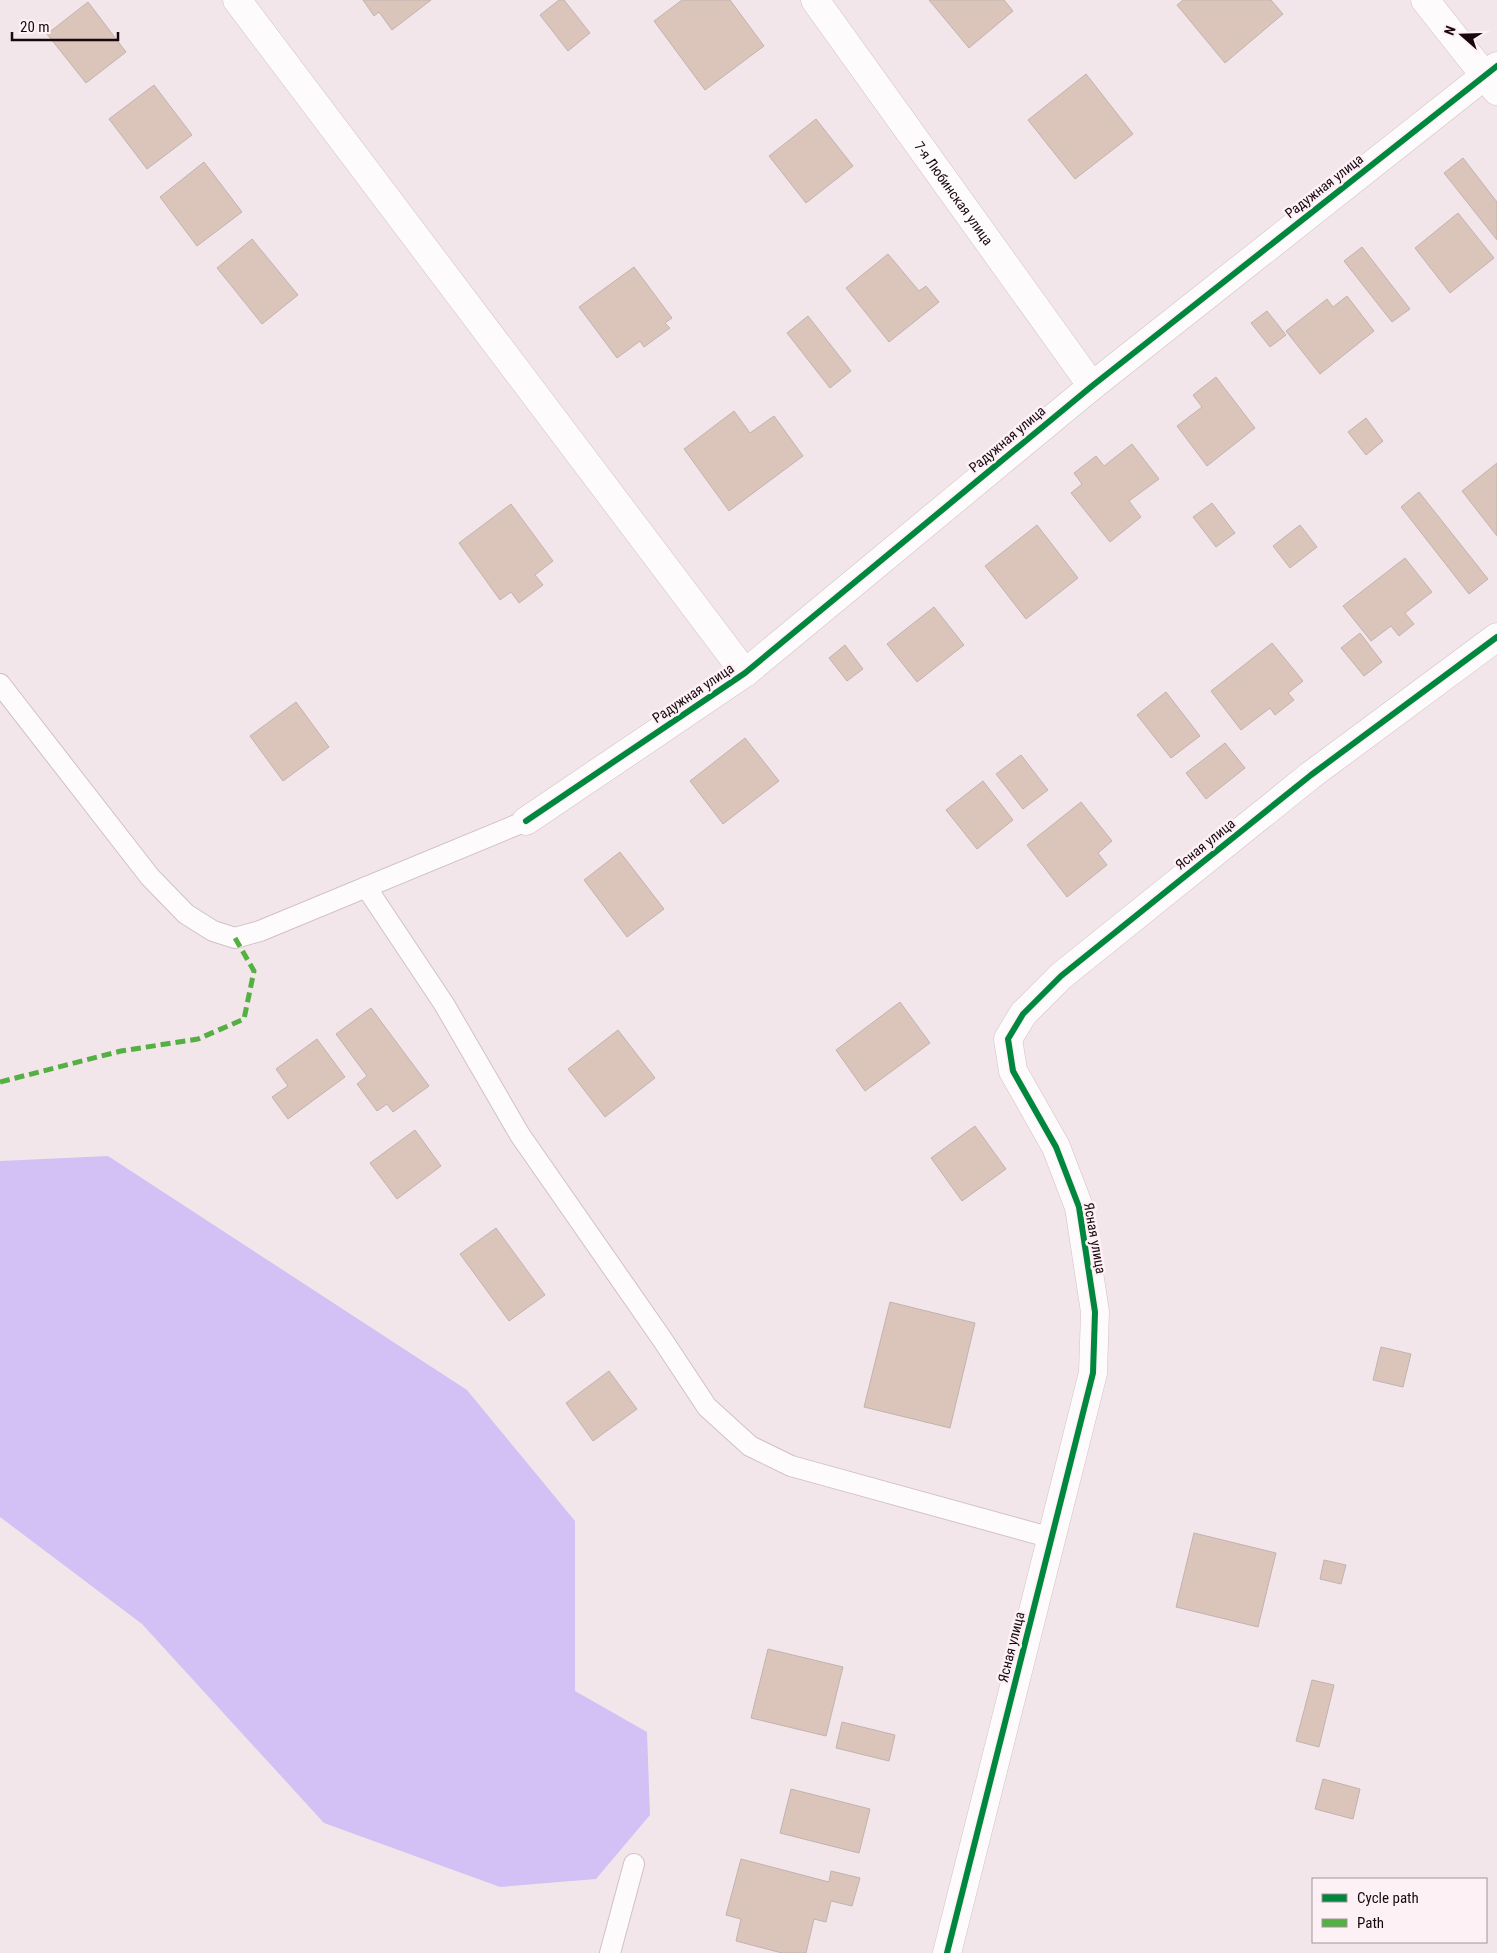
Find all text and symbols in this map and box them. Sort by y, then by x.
scale bar [12,10,119,42]
north arrow [1437,10,1487,60]
text: 20 m [20,18,50,36]
text: N [1441,24,1459,37]
street label: 7-я Любинская улица [911,138,996,248]
street label: Радужная улица [1282,151,1366,221]
street label: Радужная улица [966,402,1048,476]
street label: Радужная улица [649,660,737,726]
street label: Ясная улица [1172,815,1238,873]
street label: Ясная улица [1081,1201,1109,1275]
street label: Ясная улица [995,1610,1027,1684]
legend [1312,1878,1487,1943]
text: Cycle path [1357,1889,1419,1907]
text: Path [1357,1914,1384,1932]

